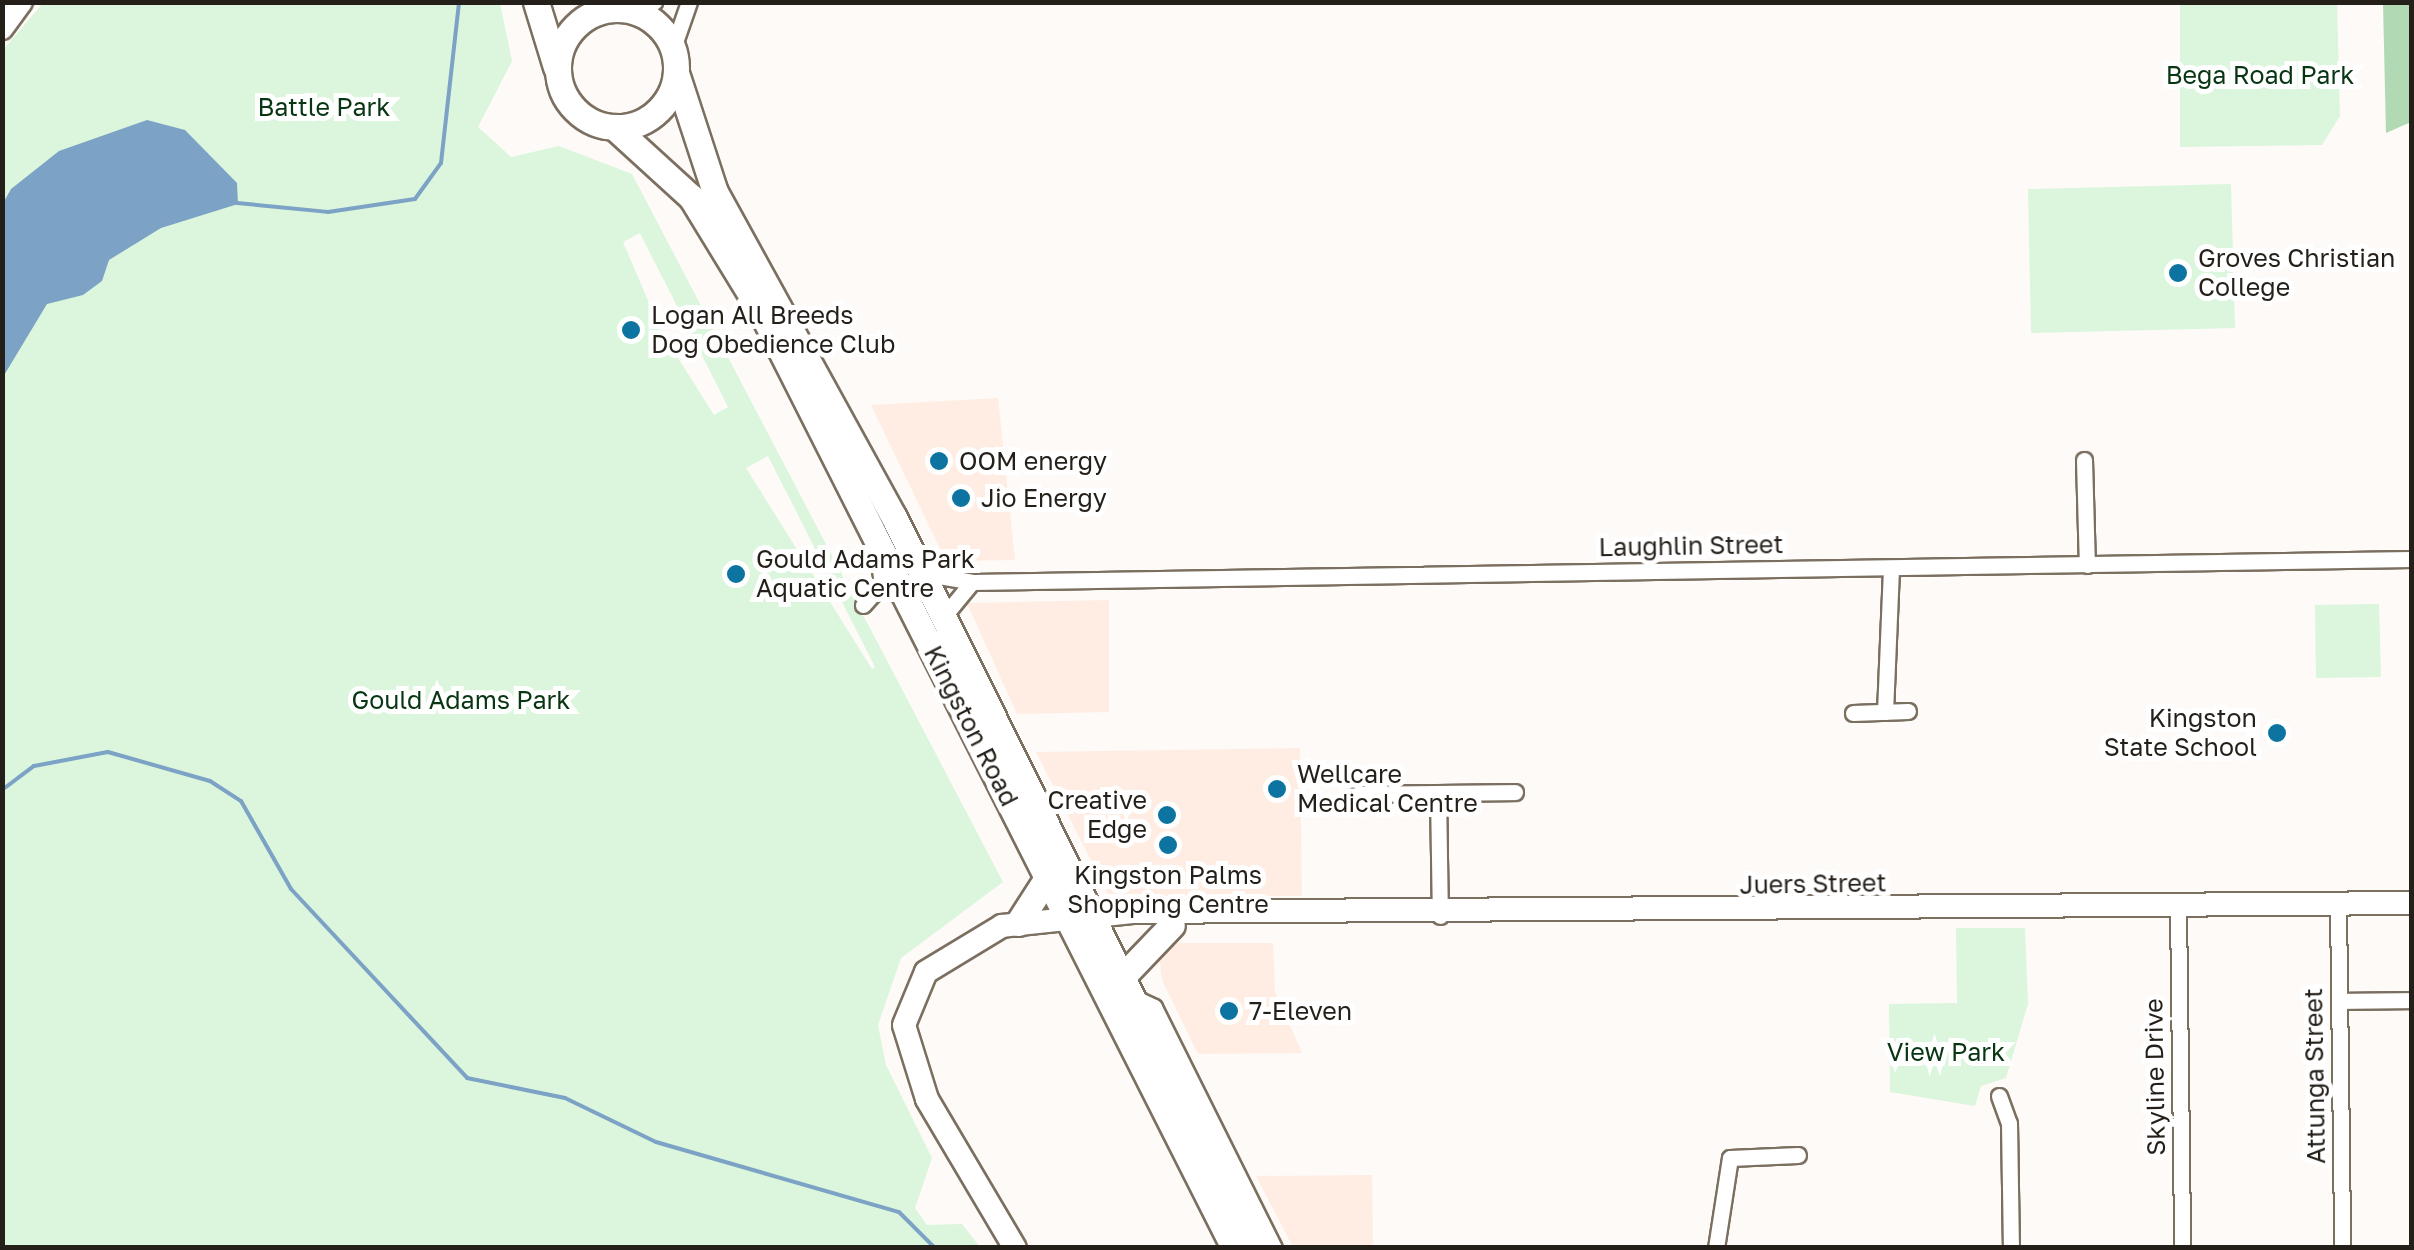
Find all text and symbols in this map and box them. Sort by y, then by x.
park label: Bega Road Park [2166,60,2354,90]
park label: Battle Park [258,92,390,122]
place label: Groves Christian College [2198,244,2395,303]
marker: Groves Christian College [2167,262,2189,284]
place label: Logan All Breeds Dog Obedience Club [651,301,895,360]
marker: Logan All Breeds Dog Obedience Club [620,319,642,341]
place label: OOM energy [959,446,1107,476]
marker: OOM energy [928,450,950,472]
place label: Jio Energy [981,483,1107,513]
marker: Jio Energy [950,487,972,509]
street label: Laughlin Street [1598,529,1784,563]
place label: Gould Adams Park Aquatic Centre [756,545,975,604]
marker: Gould Adams Park Aquatic Centre [725,563,747,585]
street label: Kingston Road [918,641,1024,811]
park label: Gould Adams Park [352,685,570,715]
place label: Kingston State School [2104,704,2257,763]
marker: Kingston State School [2266,722,2288,744]
place label: Wellcare Medical Centre [1297,760,1478,819]
marker: Wellcare Medical Centre [1266,778,1288,800]
place label: Creative Edge [1047,786,1147,845]
marker: Creative Edge [1156,804,1178,826]
marker: Kingston Palms Shopping Centre [1157,834,1179,856]
place label: Kingston Palms Shopping Centre [1067,861,1269,920]
street label: Juers Street [1739,868,1887,900]
street label: Attunga Street [2298,988,2332,1164]
place label: 7-Eleven [1249,996,1352,1026]
street label: Skyline Drive [2139,998,2171,1156]
marker: 7-Eleven [1218,1000,1240,1022]
park label: View Park [1887,1037,2005,1067]

